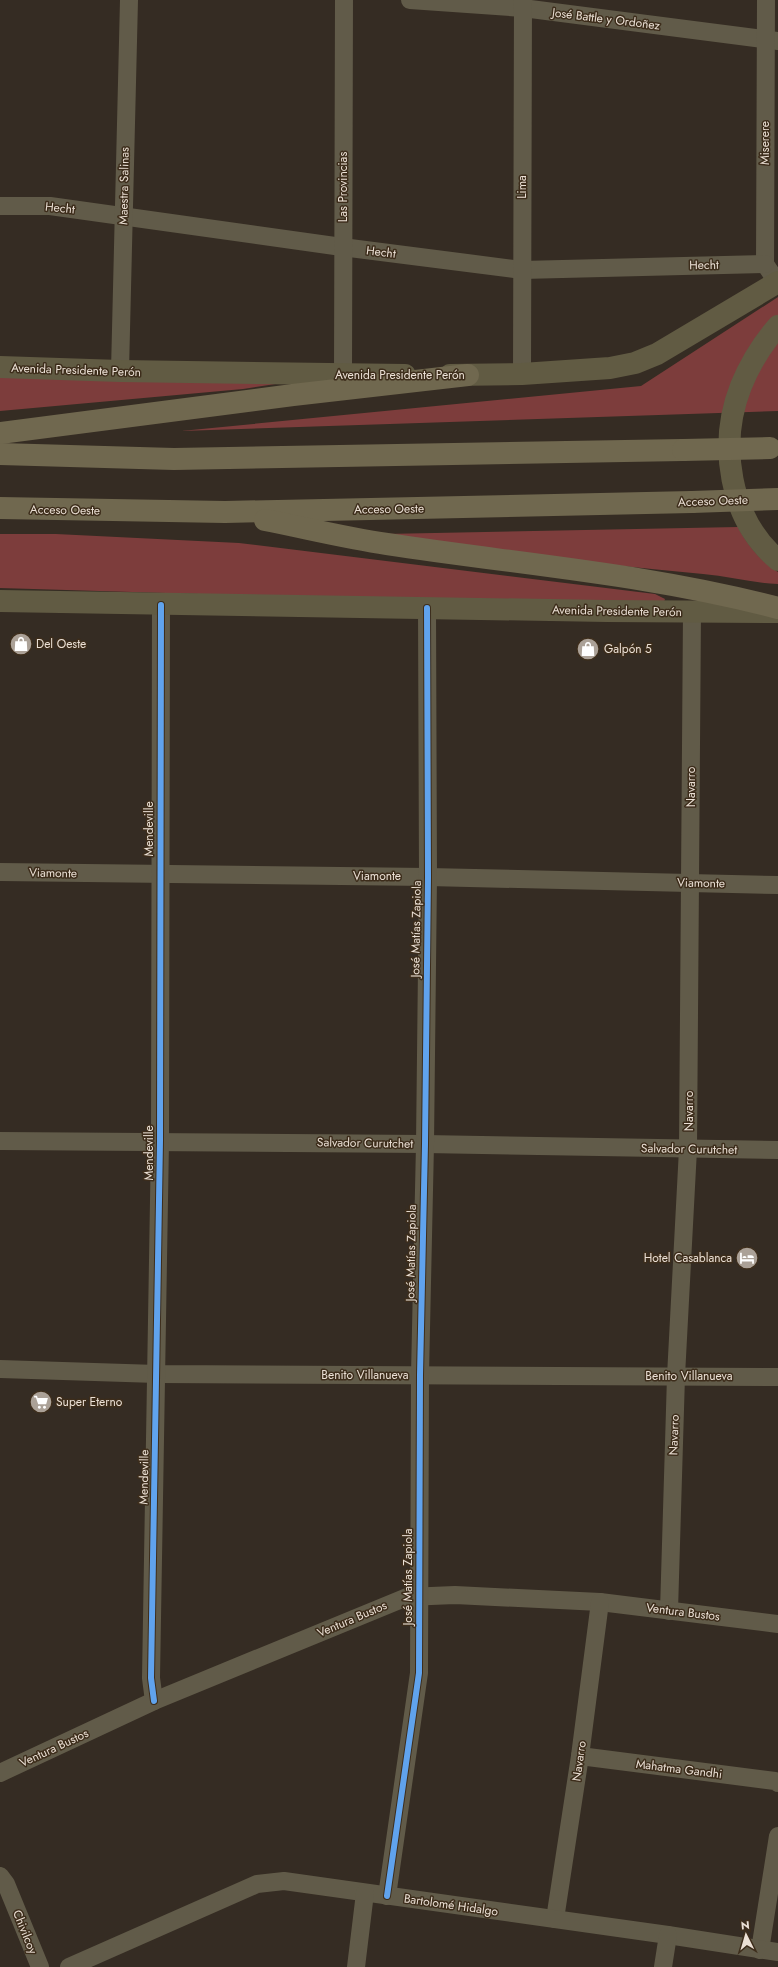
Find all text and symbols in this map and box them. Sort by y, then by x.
street label: José Battle y Ordoñez [549,3,661,35]
street label: Miserere [756,121,774,165]
street label: Maestra Salinas [114,147,134,225]
street label: Las Provincias [334,152,352,222]
street label: Lima [513,175,531,199]
street label: Hecht [44,197,76,219]
street label: Hecht [365,241,397,263]
street label: Hecht [689,256,719,274]
street label: Avenida Presidente Perón [11,359,141,381]
street label: Avenida Presidente Perón [335,366,465,384]
street label: Acceso Oeste [678,491,748,511]
street label: Acceso Oeste [354,499,424,519]
street label: Acceso Oeste [30,500,100,520]
street label: Avenida Presidente Perón [552,601,682,621]
shop icon: Del Oeste [8,631,34,657]
place label: Del Oeste [36,635,86,653]
shop icon: Galpón 5 [575,636,601,662]
place label: Galpón 5 [604,640,652,658]
street label: Navarro [682,766,700,807]
street label: Mendeville [140,801,158,857]
street label: Viamonte [29,864,77,882]
street label: Viamonte [353,867,401,885]
street label: Viamonte [677,874,725,892]
street label: José Matías Zapiola [406,880,426,980]
street label: Navarro [680,1090,698,1131]
street label: Mendeville [140,1125,158,1181]
street label: Salvador Curutchet [317,1133,413,1153]
street label: Salvador Curutchet [641,1139,737,1159]
street label: José Matías Zapiola [401,1204,421,1304]
hotel icon: Hotel Casablanca [734,1245,760,1271]
place label: Hotel Casablanca [644,1249,732,1267]
street label: Benito Villanueva [321,1366,409,1384]
street label: Benito Villanueva [645,1367,733,1385]
supermarket icon: Super Eterno [28,1389,54,1415]
place label: Super Eterno [56,1393,123,1411]
street label: Navarro [664,1414,684,1456]
street label: Mendeville [135,1449,153,1505]
street label: José Matías Zapiola [399,1528,417,1628]
street label: Ventura Bustos [314,1596,390,1642]
street label: Ventura Bustos [645,1599,721,1625]
street label: Ventura Bustos [17,1724,92,1772]
street label: Navarro [567,1739,591,1782]
street label: Mahatma Gandhi [635,1755,723,1783]
street label: Bartolomé Hidalgo [403,1889,500,1921]
street label: Chivilcoy [8,1907,42,1957]
north arrow [726,1915,766,1955]
text: N [740,1917,750,1933]

